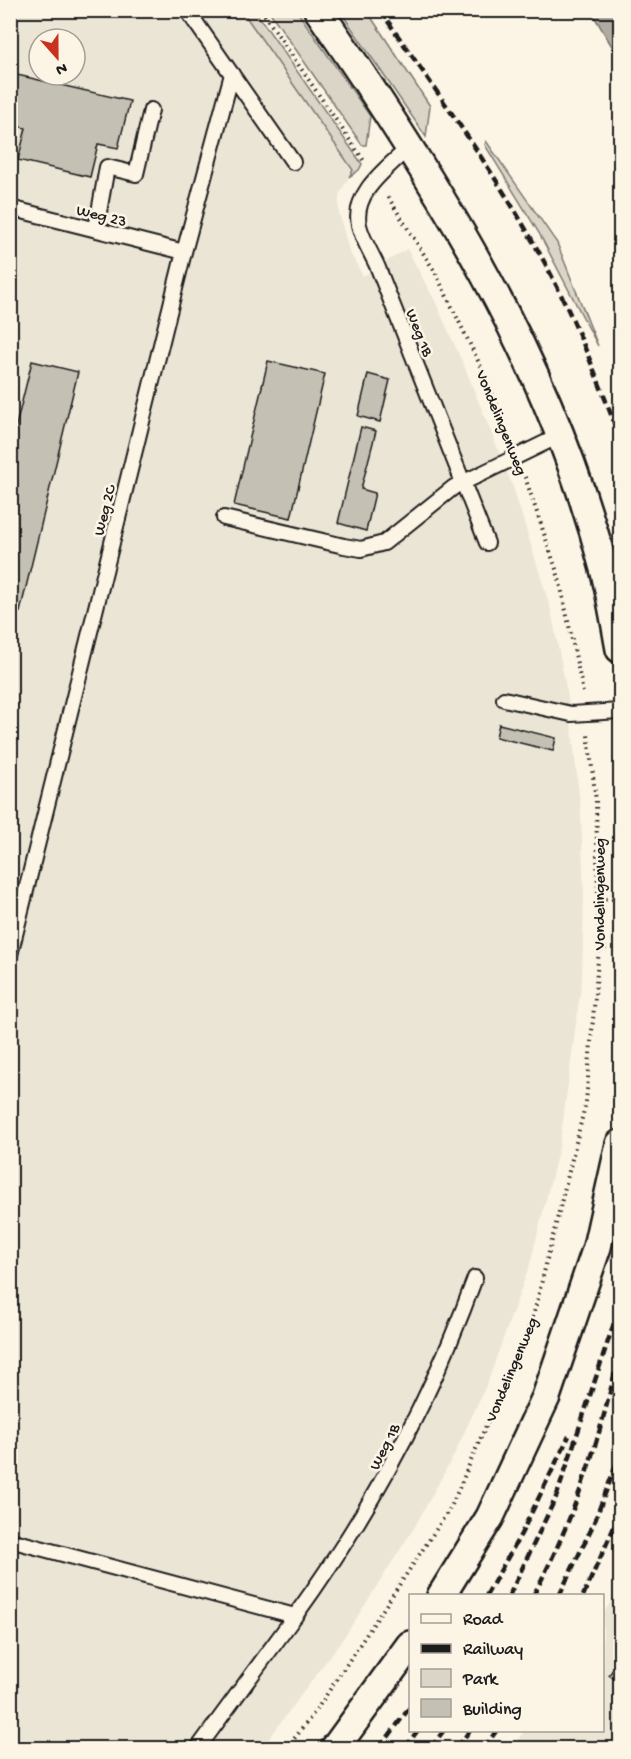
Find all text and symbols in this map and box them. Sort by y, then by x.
north arrow [27,27,87,87]
text: N [52,57,69,79]
street label: Weg 23 [74,202,128,233]
street label: Weg 1B [400,307,436,361]
street label: Vondelingenweg [470,367,529,479]
street label: Weg 2C [91,482,122,538]
street label: Vondelingenweg [592,838,611,951]
street label: Vondelingenweg [482,1315,544,1426]
street label: Weg 1B [366,1421,406,1474]
legend [409,1594,604,1732]
text: Road [463,1610,504,1631]
text: Railway [463,1640,523,1661]
text: Park [462,1670,499,1691]
text: Building [462,1700,522,1721]

